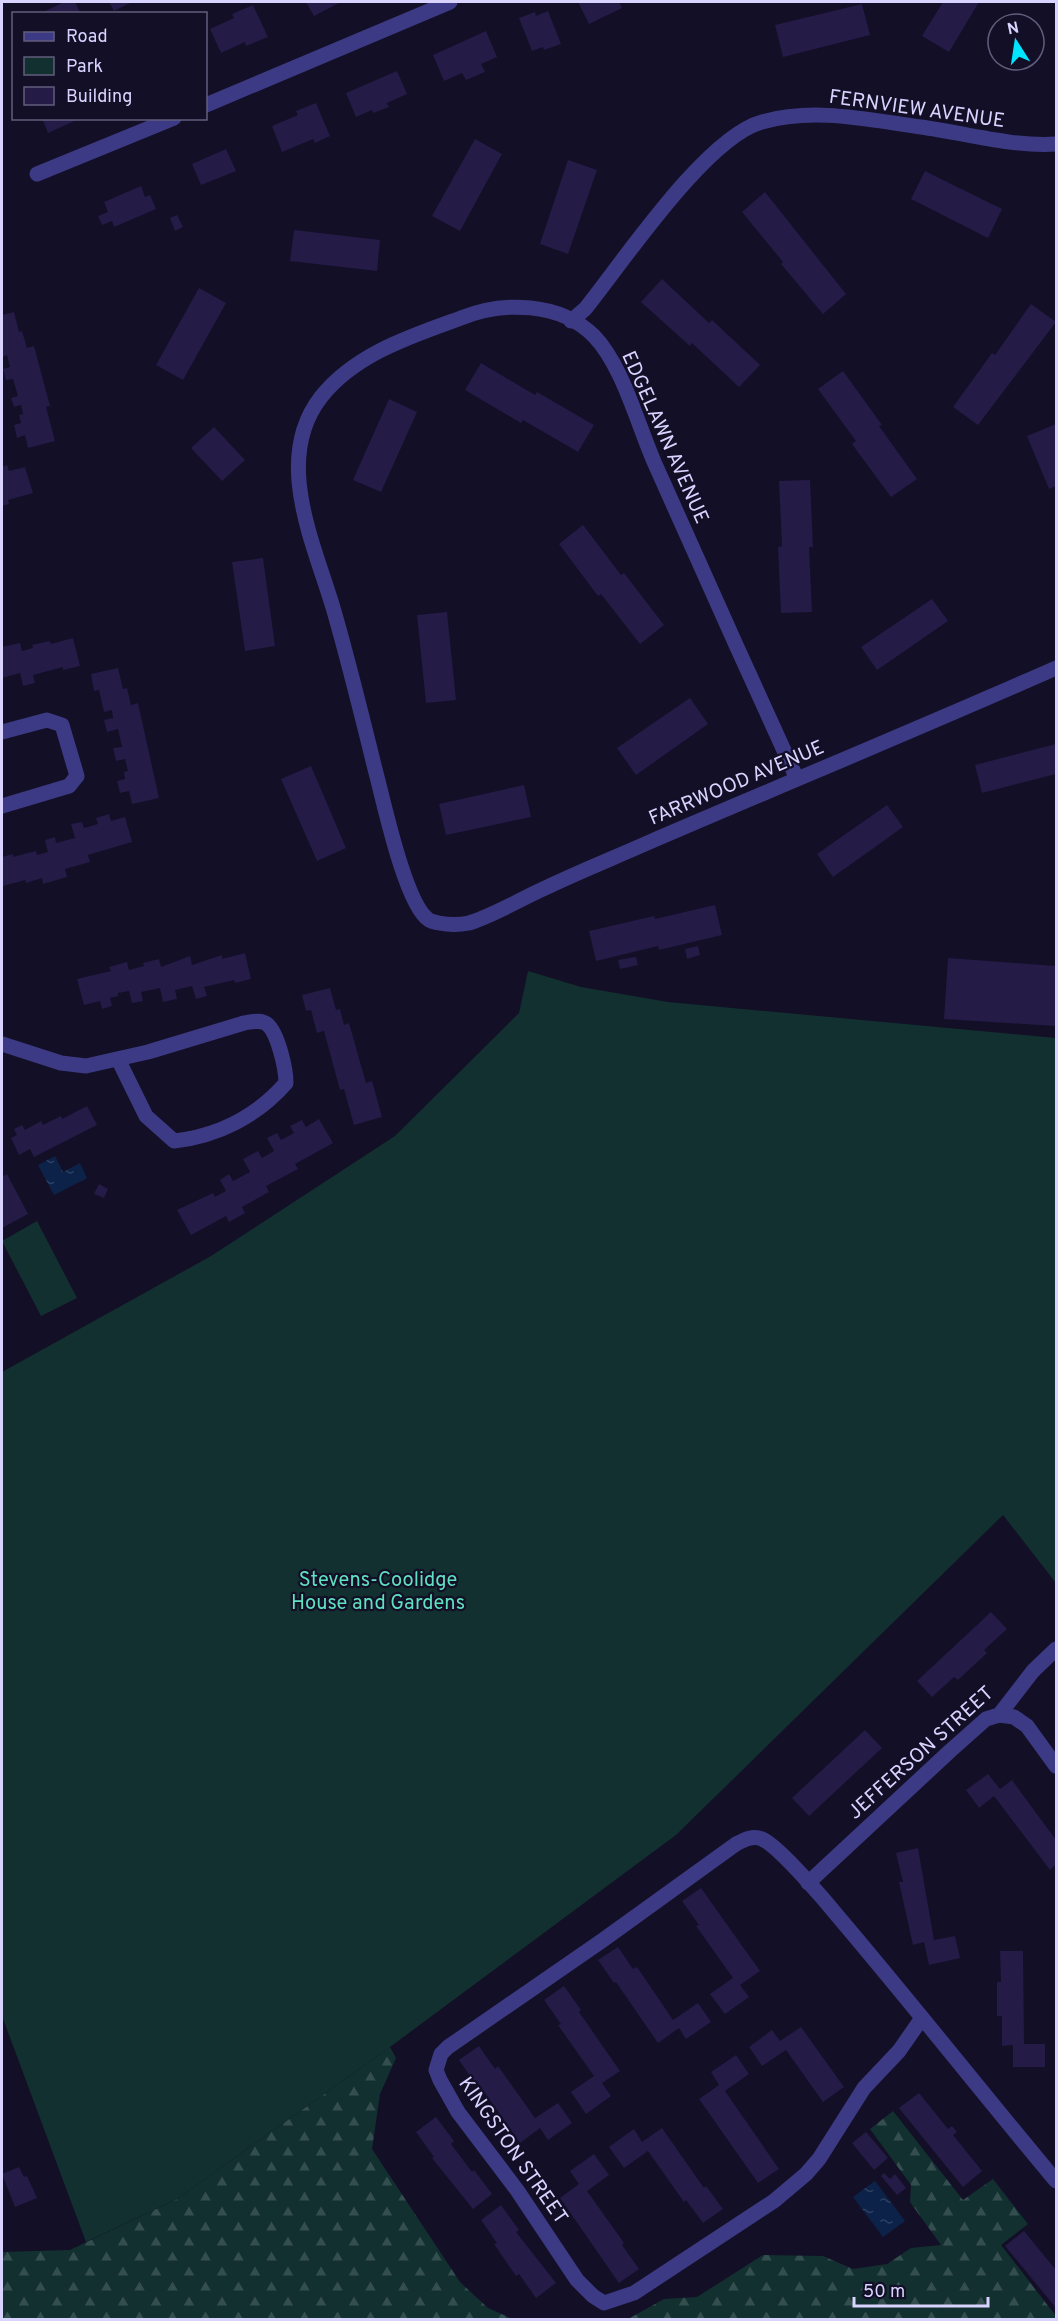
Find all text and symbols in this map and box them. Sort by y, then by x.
legend [12,12,207,120]
north arrow [986,12,1046,72]
text: N [1006,18,1021,40]
text: Road [66,26,108,49]
text: Park [66,56,103,79]
street label: FERNVIEW AVENUE [827,85,1006,135]
text: Building [66,86,132,109]
street label: EDGELAWN AVENUE [614,347,714,528]
street label: FARRWOOD AVENUE [645,735,828,832]
park label: Stevens-Coolidge House and Gardens [291,1568,465,1617]
street label: JEFFERSON STREET [843,1681,1000,1826]
street label: KINGSTON STREET [452,2072,573,2230]
scale bar [854,2270,988,2308]
text: 50 m [863,2281,905,2304]

